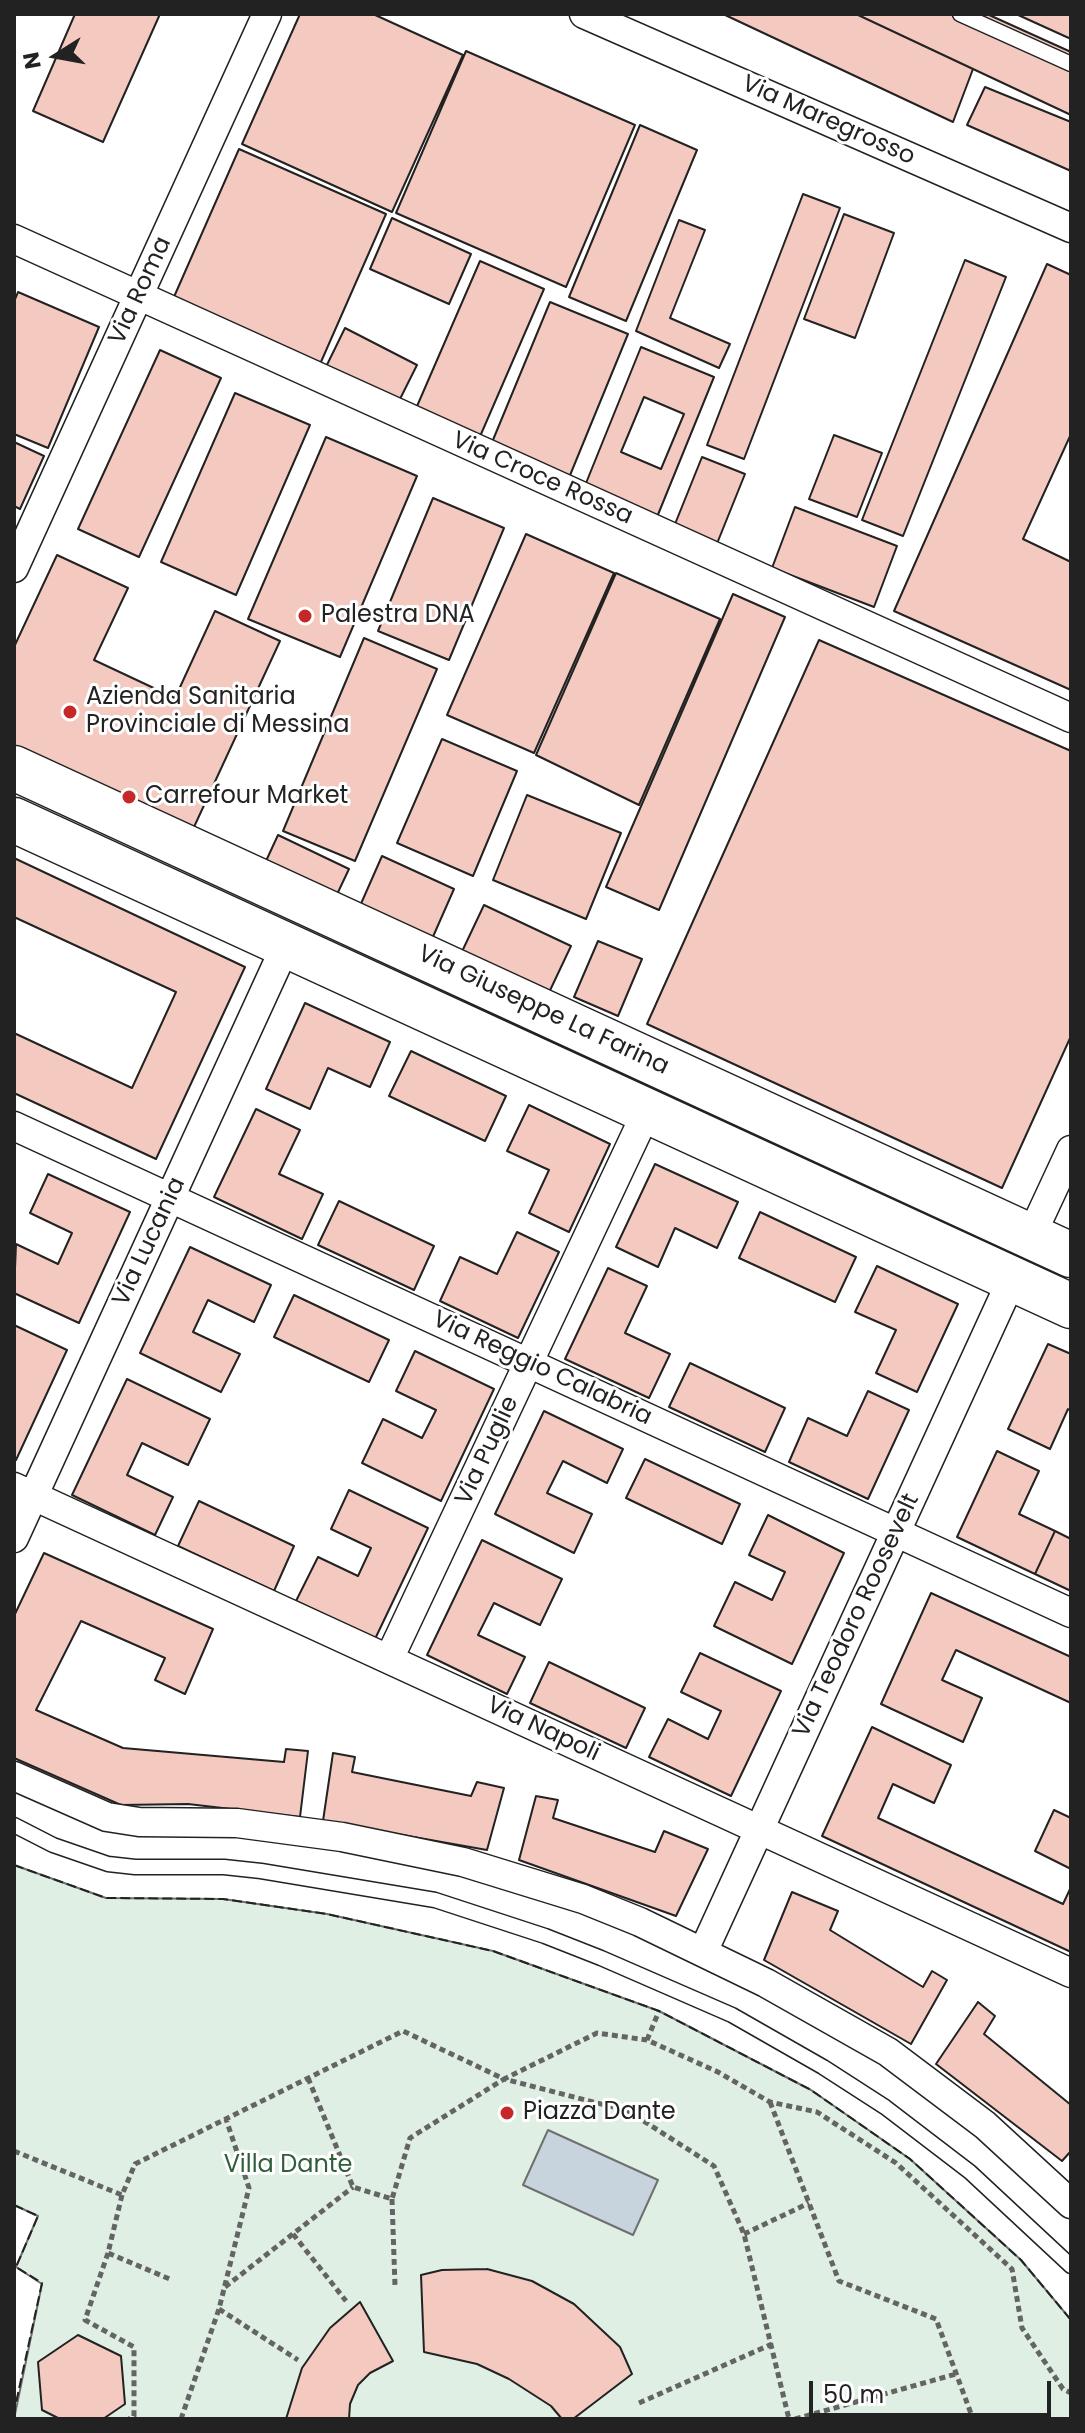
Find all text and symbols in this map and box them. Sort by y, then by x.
north arrow [16,16,96,96]
text: N [15,50,49,72]
street label: Via Maregrosso [737,70,919,172]
street label: Via Roma [104,233,178,349]
street label: Via Croce Rossa [447,426,637,532]
place label: Palestra DNA [321,602,475,630]
marker: Palestra DNA [296,607,314,625]
place label: Azienda Sanitaria Provinciale di Messina [86,684,349,740]
marker: Azienda Sanitaria Provinciale di Messina [61,703,79,721]
place label: Carrefour Market [145,783,348,811]
marker: Carrefour Market [120,788,138,806]
street label: Via Giuseppe La Farina [413,940,673,1082]
street label: Via Lucania [108,1173,192,1311]
street label: Via Reggio Calabria [428,1306,656,1432]
street label: Via Puglie [450,1392,526,1510]
street label: Via Teodoro Roosevelt [788,1489,926,1743]
street label: Via Napoli [482,1691,604,1769]
place label: Piazza Dante [523,2099,676,2127]
marker: Piazza Dante [498,2104,516,2122]
park label: Villa Dante [224,2152,352,2180]
scale bar [813,2365,1055,2415]
text: 50 m [823,2378,884,2411]

